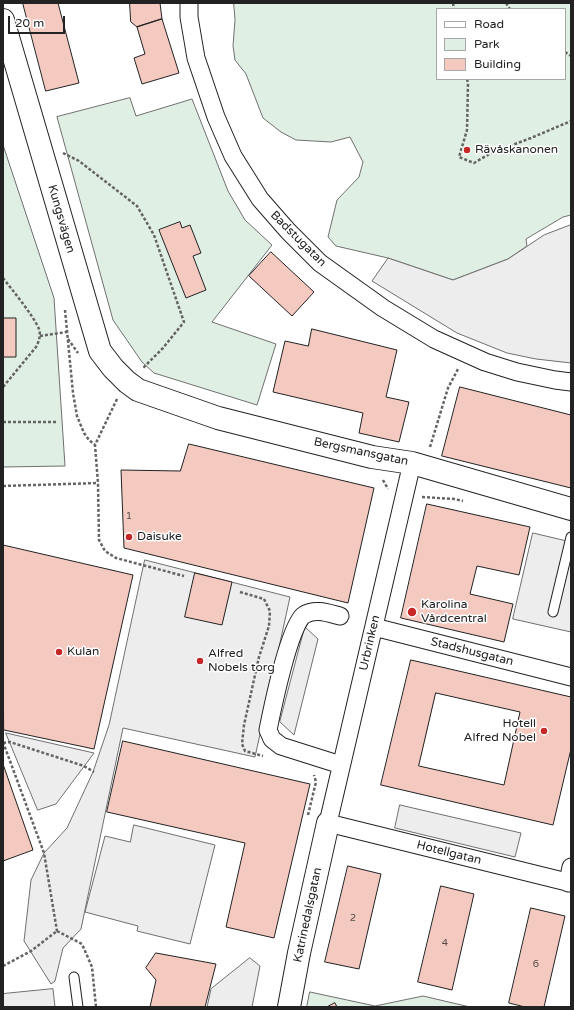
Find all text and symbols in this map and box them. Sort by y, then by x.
scale bar [10,8,67,34]
legend [436,8,566,80]
text: 20 m [15,16,44,30]
text: Road [474,17,504,31]
text: Park [474,37,500,51]
text: Building [474,57,521,71]
place label: Rävåskanonen [475,143,558,157]
marker: Rävåskanonen [462,145,472,155]
street label: Kungsvägen [44,183,78,255]
street label: Badstugatan [267,208,329,270]
street label: Bergsmansgatan [312,435,410,469]
house number: 1 [126,510,132,522]
place label: Daisuke [137,530,182,544]
marker: Daisuke [124,532,134,542]
place label: Karolina Vårdcentral [421,598,487,626]
marker: Karolina Vårdcentral [406,606,418,618]
street label: Urbrinken [357,614,383,672]
street label: Stadshusgatan [429,635,515,669]
place label: Kulan [67,645,99,659]
marker: Kulan [54,647,64,657]
place label: Alfred Nobels torg [208,647,275,675]
marker: Alfred Nobels torg [195,656,205,666]
place label: Hotell Alfred Nobel [464,717,536,745]
marker: Hotell Alfred Nobel [539,726,549,736]
street label: Hotellgatan [415,838,483,868]
street label: Katrinedalsgatan [291,866,325,964]
house number: 2 [350,912,356,924]
house number: 4 [442,937,448,949]
house number: 6 [533,958,539,970]

